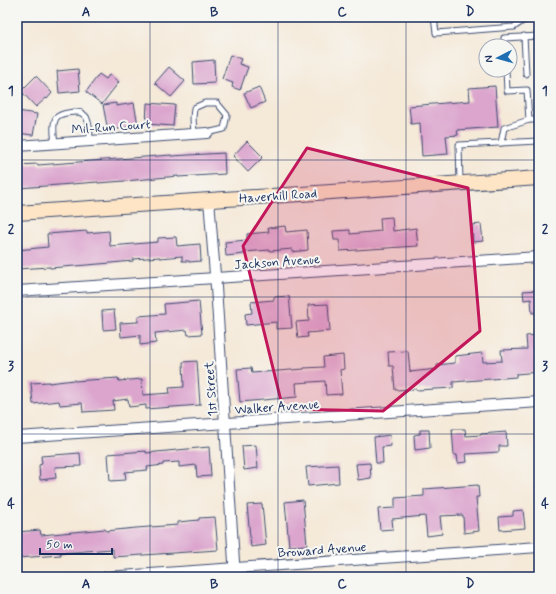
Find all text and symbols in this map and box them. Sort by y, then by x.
text: A [82,4,90,21]
text: B [210,4,219,21]
text: C [337,4,347,21]
text: D [466,4,475,21]
north arrow [478,38,518,78]
text: N [482,55,496,63]
text: 1 [8,83,14,100]
text: 1 [542,83,548,100]
street label: Mil-Run Court [71,116,151,139]
street label: Haverhill Road [239,185,318,208]
text: 2 [8,221,15,238]
text: 2 [542,221,549,238]
street label: Jackson Avenue [234,251,321,274]
text: 3 [8,358,14,375]
text: 3 [542,358,548,375]
street label: 1st Street [201,360,222,417]
street label: Walker Avenue [234,396,320,419]
text: 4 [7,496,15,513]
text: 4 [541,496,549,513]
scale bar [40,530,112,556]
text: 50 m [46,537,73,553]
street label: Broward Avenue [277,539,367,562]
text: A [82,576,90,593]
text: B [210,576,219,593]
text: C [337,576,347,593]
text: D [466,576,475,593]

